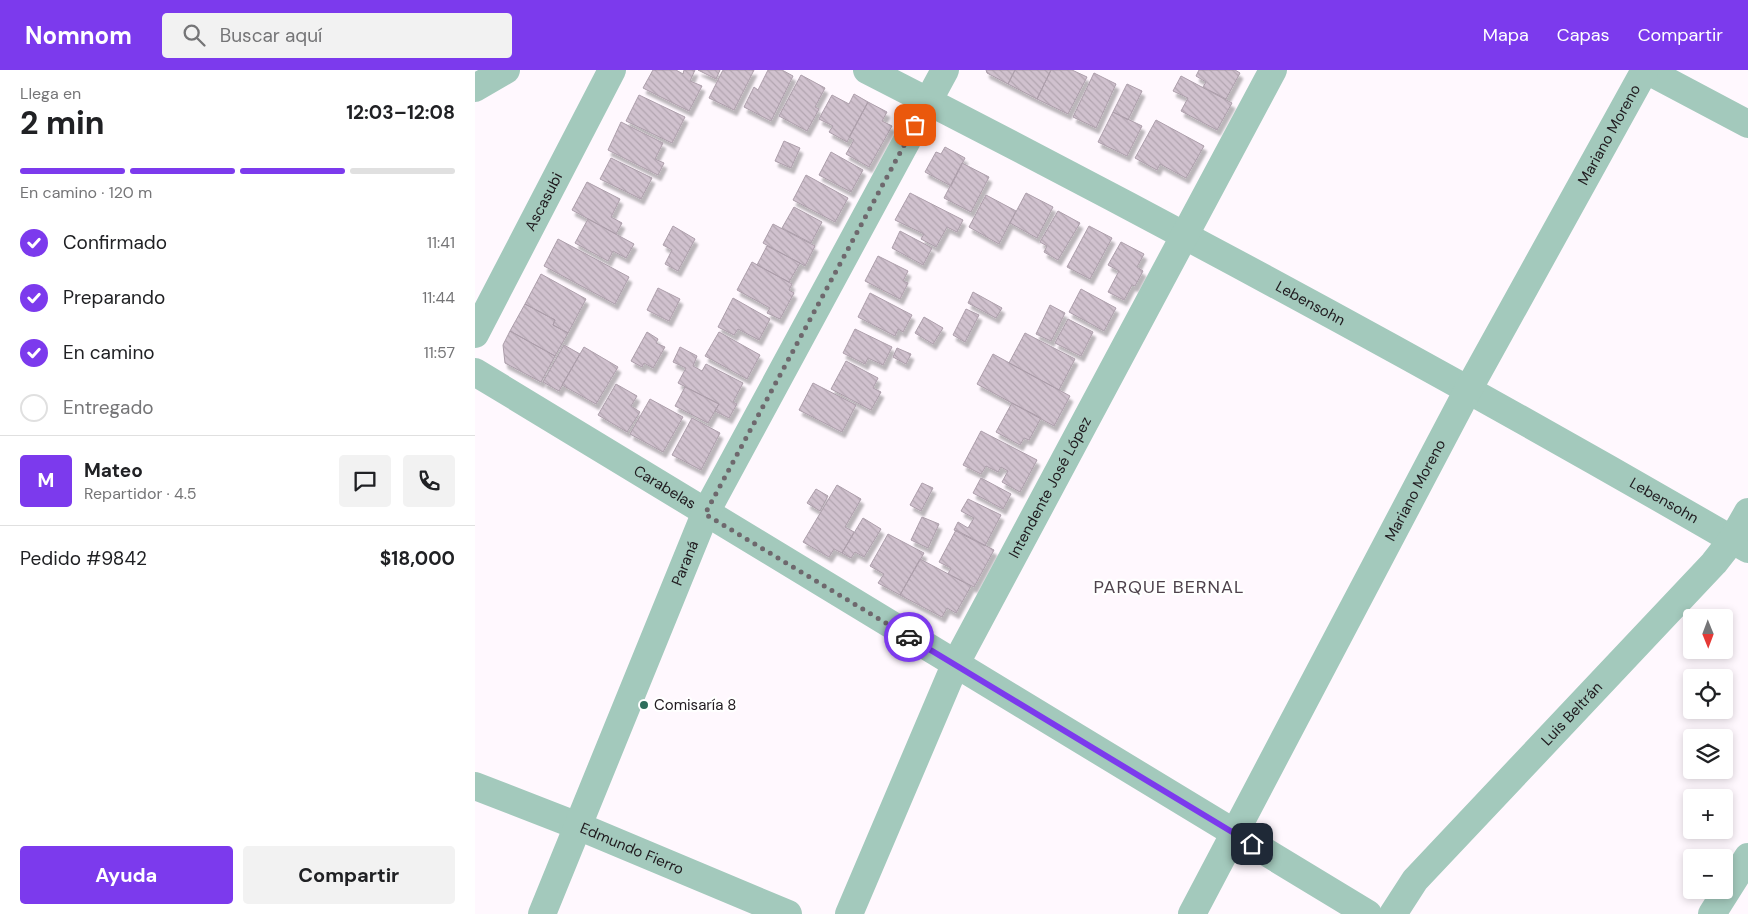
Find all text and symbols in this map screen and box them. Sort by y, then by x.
search box [162,13,512,58]
text: Nomnom [25,20,132,51]
icon: search [180,21,208,49]
text: Buscar aquí [220,23,322,48]
text: Mapa [1483,23,1529,47]
text: Capas [1557,23,1610,47]
text: Compartir [1638,23,1723,47]
street label: Mariano Moreno [1573,81,1645,189]
text: Llega en [20,83,81,104]
text: 12:03–12:08 [346,100,455,125]
text: 2 min [20,102,105,144]
pin [894,104,936,146]
icon: bag [901,111,929,139]
street label: Ascasubi [520,169,567,234]
text: En camino · 120 m [20,182,152,203]
icon: check [20,229,48,257]
text: Confirmado [63,230,167,255]
text: 11:41 [427,232,455,253]
street label: Lebensohn [1272,276,1349,330]
icon: check [20,284,48,312]
text: Preparando [63,285,165,310]
text: 11:44 [422,287,455,308]
icon: check [20,339,48,367]
text: En camino [63,340,155,365]
text: 11:57 [424,342,455,363]
text: Entregado [63,395,154,420]
street label: Intendente José López [1004,413,1096,562]
street label: Mariano Moreno [1380,436,1450,545]
button: chat [339,455,391,507]
button: phone [403,455,455,507]
text: Mateo [84,458,143,483]
street label: Carabelas [630,461,700,514]
text: M [38,468,54,493]
street label: Lebensohn [1626,473,1702,528]
text: Repartidor · 4.5 [84,483,197,504]
street label: Paraná [667,537,703,589]
text: Pedido #9842 [20,546,147,571]
text: $18,000 [380,546,455,571]
district label: PARQUE BERNAL [1094,575,1244,599]
north arrow [1683,609,1733,659]
map controls [1683,609,1733,899]
courier [884,612,934,662]
icon: car [895,623,923,651]
button: locate [1683,669,1733,719]
street label: Luis Beltrán [1537,678,1607,750]
place label: Comisaría 8 [654,695,736,715]
marker: Comisaría 8 [638,699,650,711]
button: layers [1683,729,1733,779]
button: + [1683,789,1733,839]
street label: Edmundo Fierro [577,818,687,879]
pin [1231,823,1273,865]
icon: home [1238,830,1266,858]
button: Ayuda [20,846,233,904]
button: Compartir [243,846,455,904]
button: − [1683,849,1733,899]

